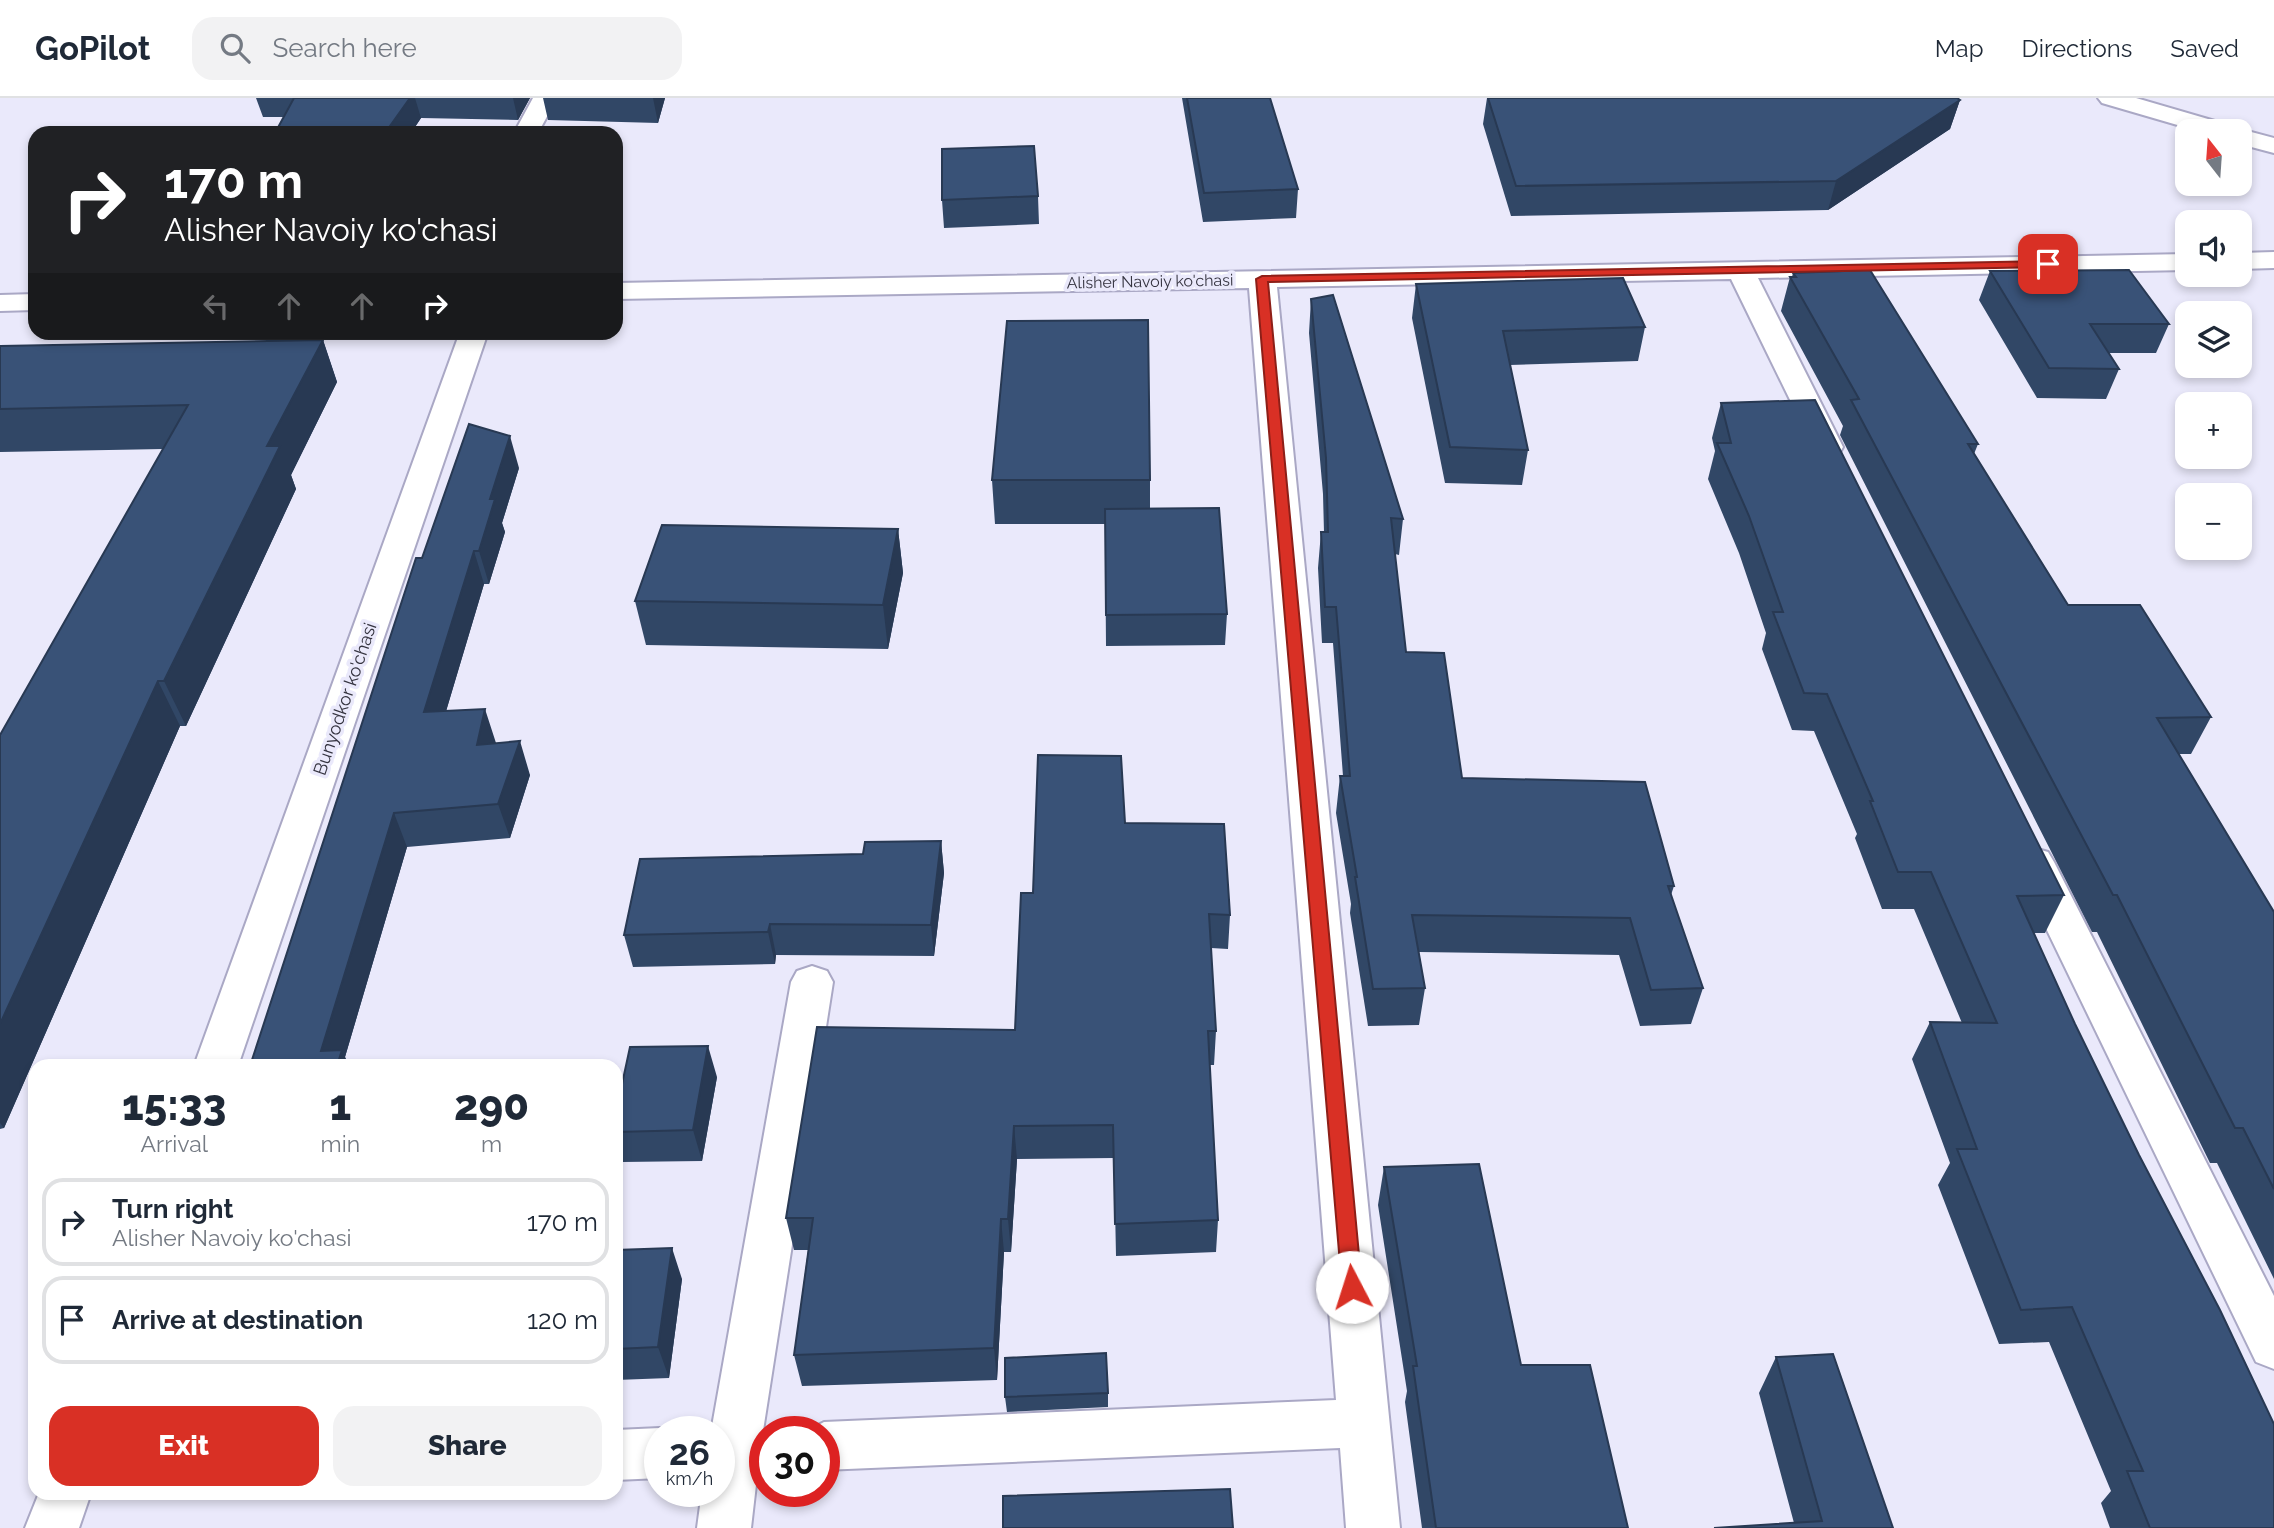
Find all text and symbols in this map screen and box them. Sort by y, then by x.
search box [192,17,682,80]
text: GoPilot [35,29,150,68]
icon: search [216,29,254,67]
text: Search here [272,33,417,63]
text: Map [1935,34,1984,63]
text: Directions [2022,34,2132,63]
text: Saved [2170,34,2239,63]
north arrow [2175,119,2252,196]
map controls [2175,119,2252,560]
text: 170 m [164,152,303,209]
icon: right [49,154,140,245]
button: sound [2175,210,2252,287]
text: Alisher Navoiy ko'chasi [164,211,497,248]
pin [2018,234,2078,294]
icon: arrive [2029,245,2067,283]
street label: Alisher Navoiy ko'chasi [1066,271,1234,292]
icon: left [197,287,235,325]
icon: ahead [270,287,308,325]
icon: ahead [343,287,381,325]
icon: right [416,287,454,325]
button: layers [2175,301,2252,378]
button: + [2175,392,2252,469]
button: − [2175,483,2252,560]
street label: Bunyodkor ko'chasi [309,620,380,778]
text: 15:33 [122,1081,227,1130]
text: 1 [329,1081,351,1130]
text: 290 [454,1081,529,1130]
text: Arrival [141,1130,208,1157]
text: min [321,1130,360,1157]
text: m [481,1130,502,1157]
text: Turn right [112,1194,233,1224]
icon: right [53,1203,91,1241]
text: 170 m [527,1207,598,1237]
text: Alisher Navoiy ko'chasi [112,1224,352,1251]
position arrow [1315,1250,1389,1324]
icon: arrive [53,1301,91,1339]
text: Arrive at destination [112,1305,363,1335]
text: 120 m [527,1305,598,1335]
button: Exit [49,1406,319,1486]
button: Share [333,1406,602,1486]
speed limit sign: 30 [749,1416,840,1507]
text: 26 [669,1432,710,1473]
text: km/h [666,1468,713,1489]

